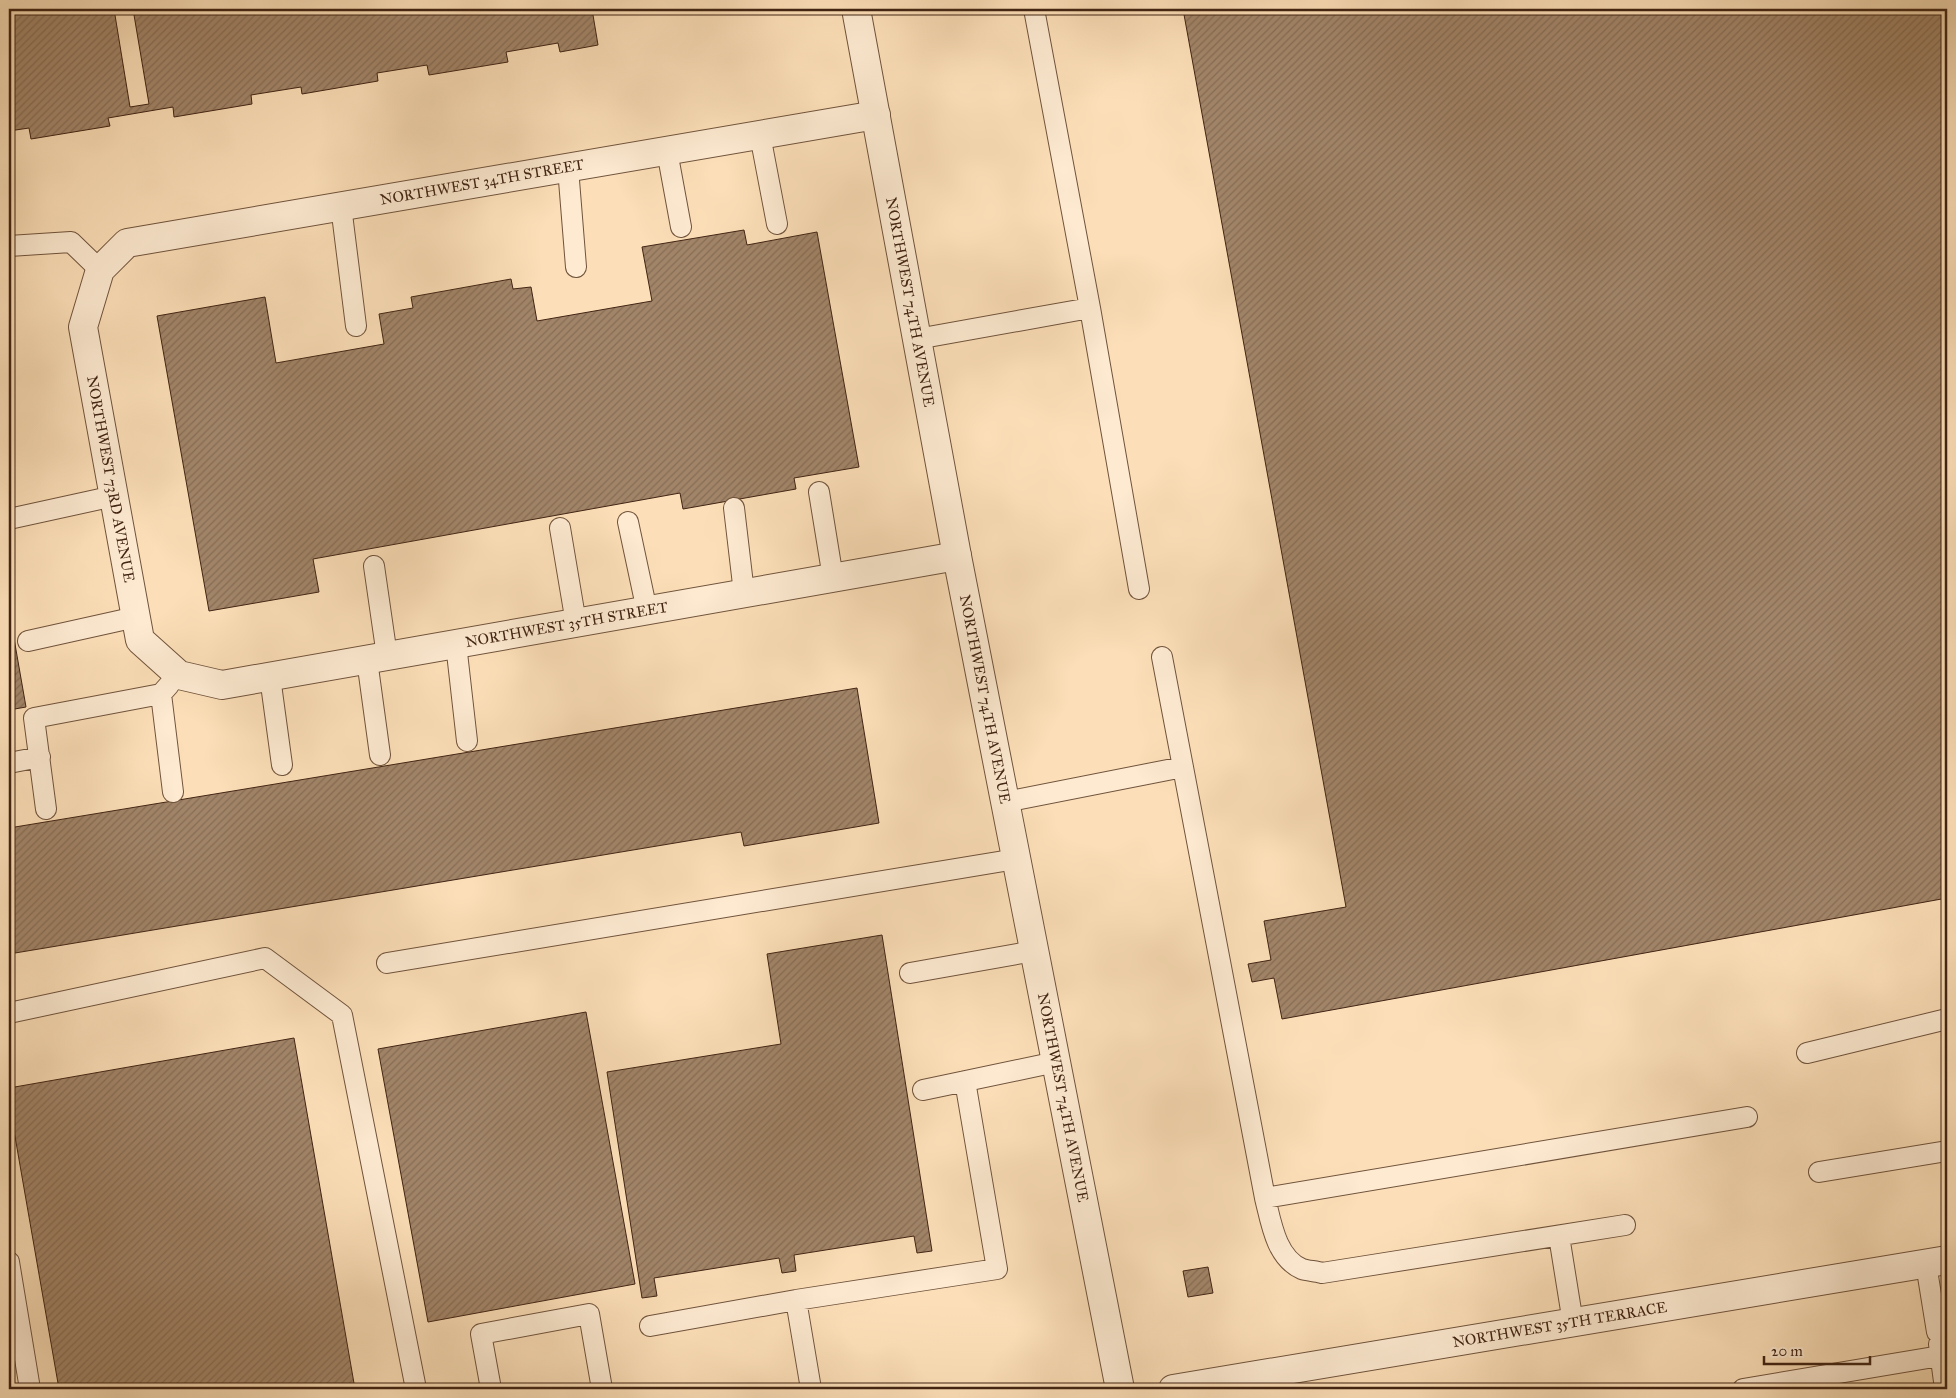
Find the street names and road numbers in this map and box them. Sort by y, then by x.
street label: NORTHWEST 34TH STREET [379,155,585,209]
street label: NORTHWEST 74TH AVENUE [882,196,938,409]
street label: NORTHWEST 73RD AVENUE [83,374,138,584]
street label: NORTHWEST 74TH AVENUE [956,593,1014,805]
street label: NORTHWEST 35TH STREET [464,598,669,651]
street label: NORTHWEST 74TH AVENUE [1034,991,1092,1204]
street label: NORTHWEST 35TH TERRACE [1451,1298,1668,1351]

